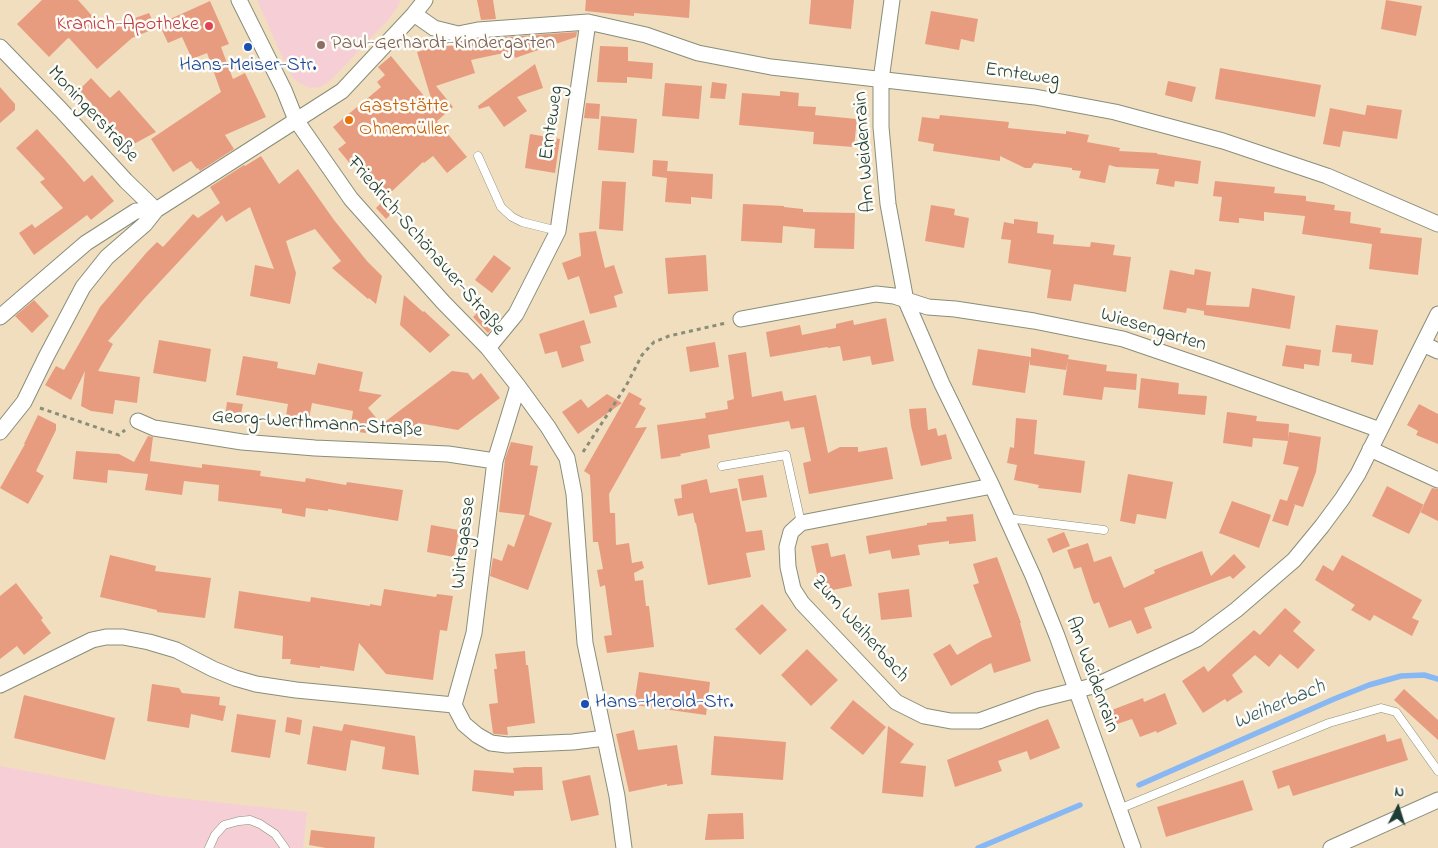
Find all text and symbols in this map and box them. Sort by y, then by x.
place label: Kranich-Apotheke [56,14,199,38]
marker: Kranich-Apotheke [203,20,215,32]
place label: Paul-Gerhardt-Kindergarten [331,33,555,57]
marker: Paul-Gerhardt-Kindergarten [315,39,327,51]
marker: Hans-Meiser-Str. [242,41,254,53]
place label: Hans-Meiser-Str. [179,55,317,79]
street label: Ernteweg [983,59,1061,93]
street label: Moningerstraße [41,62,143,168]
street label: Ernteweg [536,84,570,162]
street label: Am Weidenrain [850,91,882,213]
place label: Gaststätte Ohnemüller [359,96,449,143]
marker: Gaststätte Ohnemüller [343,114,355,126]
street label: Friedrich-Schönauer-Straße [341,153,509,341]
street label: Wiesengarten [1097,304,1209,358]
street label: Georg-Werthmann-Straße [211,406,423,444]
street label: Wirtsgasse [447,496,483,590]
street label: Zum Weiherbach [805,572,913,688]
street label: Am Weidenrain [1059,614,1123,736]
water label: Weiherbach [1230,675,1330,737]
place label: Hans-Herold-Str. [595,692,733,716]
marker: Hans-Herold-Str. [579,698,591,710]
text: N [1394,782,1405,803]
north arrow [1373,783,1423,833]

